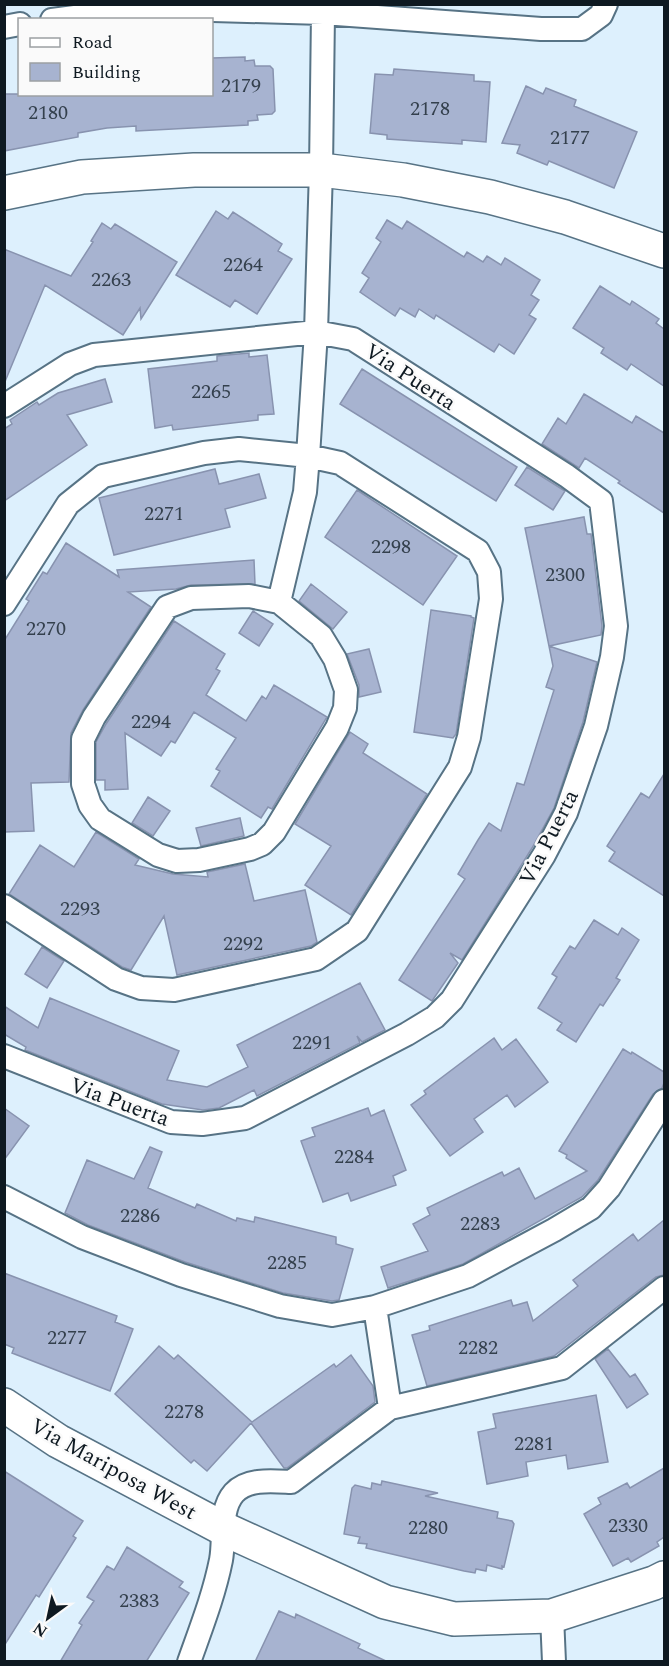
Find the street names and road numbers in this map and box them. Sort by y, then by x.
street label: Via Puerta [358,335,463,419]
street label: Via Puerta [511,784,588,891]
street label: Via Puerta [65,1069,174,1136]
street label: Via Mariposa West [24,1410,203,1529]

